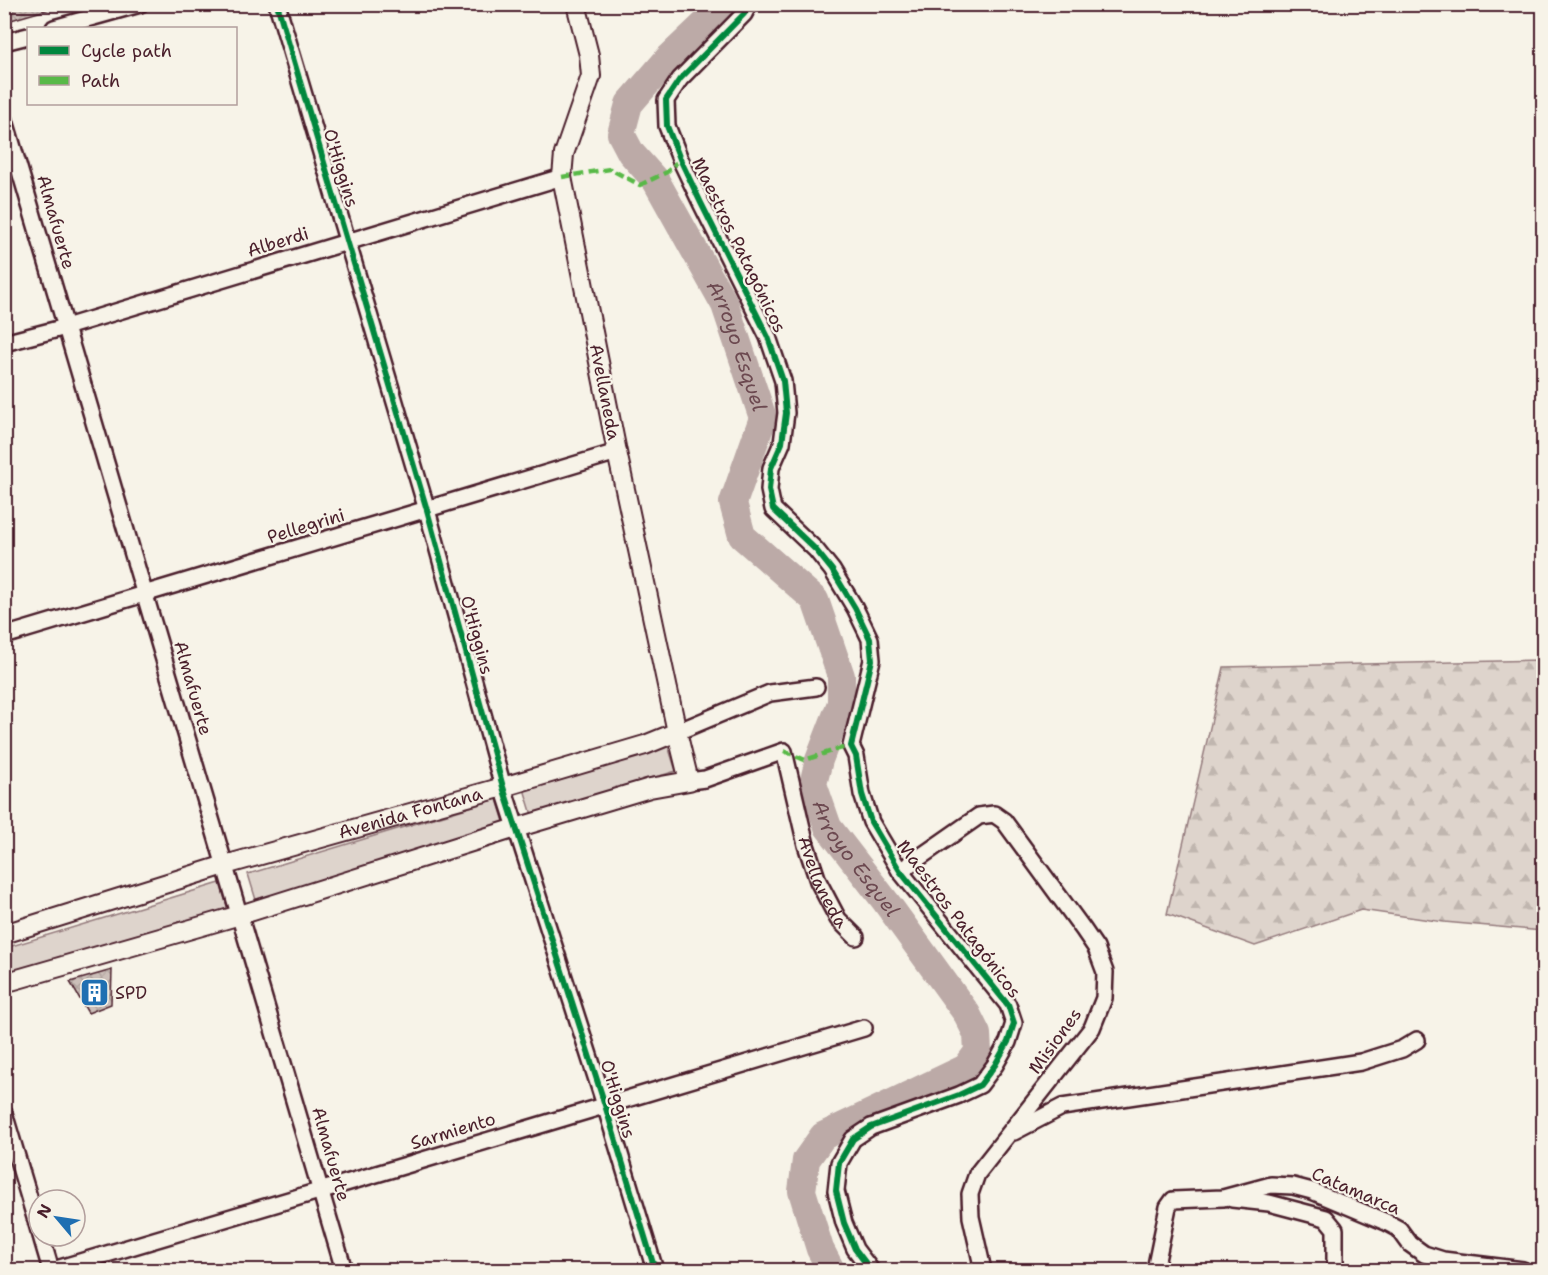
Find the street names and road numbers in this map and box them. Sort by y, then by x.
street label: O'Higgins [318,126,364,210]
street label: Maestros Patagónicos [686,153,792,337]
street label: Almafuerte [31,172,81,272]
street label: Alberdi [244,221,312,263]
street label: Avellaneda [584,342,626,442]
street label: Pellegrini [264,503,348,549]
street label: O'Higgins [455,593,499,677]
street label: Almafuerte [168,638,218,738]
street label: Avenida Fontana [336,781,485,845]
street label: Avellaneda [792,834,852,933]
street label: Maestros Patagónicos [892,835,1026,1003]
street label: Misiones [1023,1003,1087,1079]
street label: O'Higgins [595,1057,641,1141]
street label: Almafuerte [306,1104,356,1204]
street label: Sarmiento [407,1107,499,1155]
street label: Catamarca [1308,1162,1404,1220]

